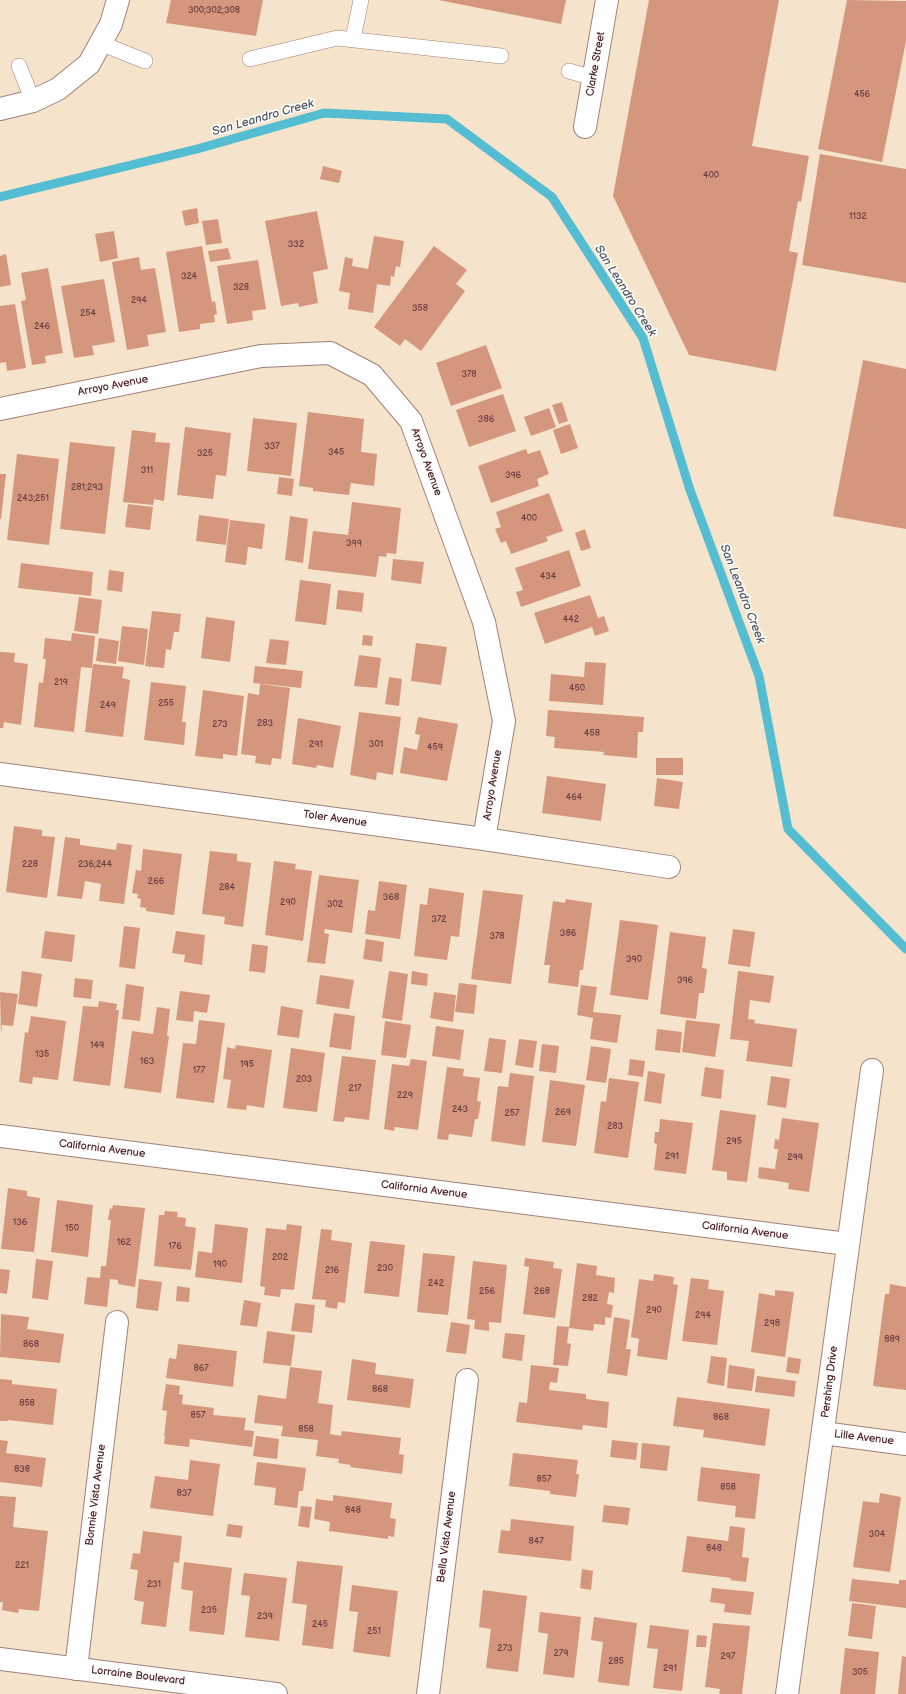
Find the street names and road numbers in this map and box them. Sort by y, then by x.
street label: Clarke Street [584,31,608,97]
street label: Arroyo Avenue [77,373,149,399]
street label: Arroyo Avenue [408,426,444,498]
street label: Arroyo Avenue [481,749,505,821]
street label: Toler Avenue [302,808,368,830]
street label: California Avenue [58,1137,146,1161]
street label: California Avenue [380,1178,468,1202]
street label: California Avenue [701,1219,789,1243]
street label: Pershing Drive [819,1345,841,1419]
street label: Lille Avenue [833,1428,895,1448]
street label: Bonnie Vista Avenue [83,1443,109,1547]
street label: Bella Vista Avenue [435,1491,459,1583]
street label: Lorraine Boulevard [90,1664,186,1688]

